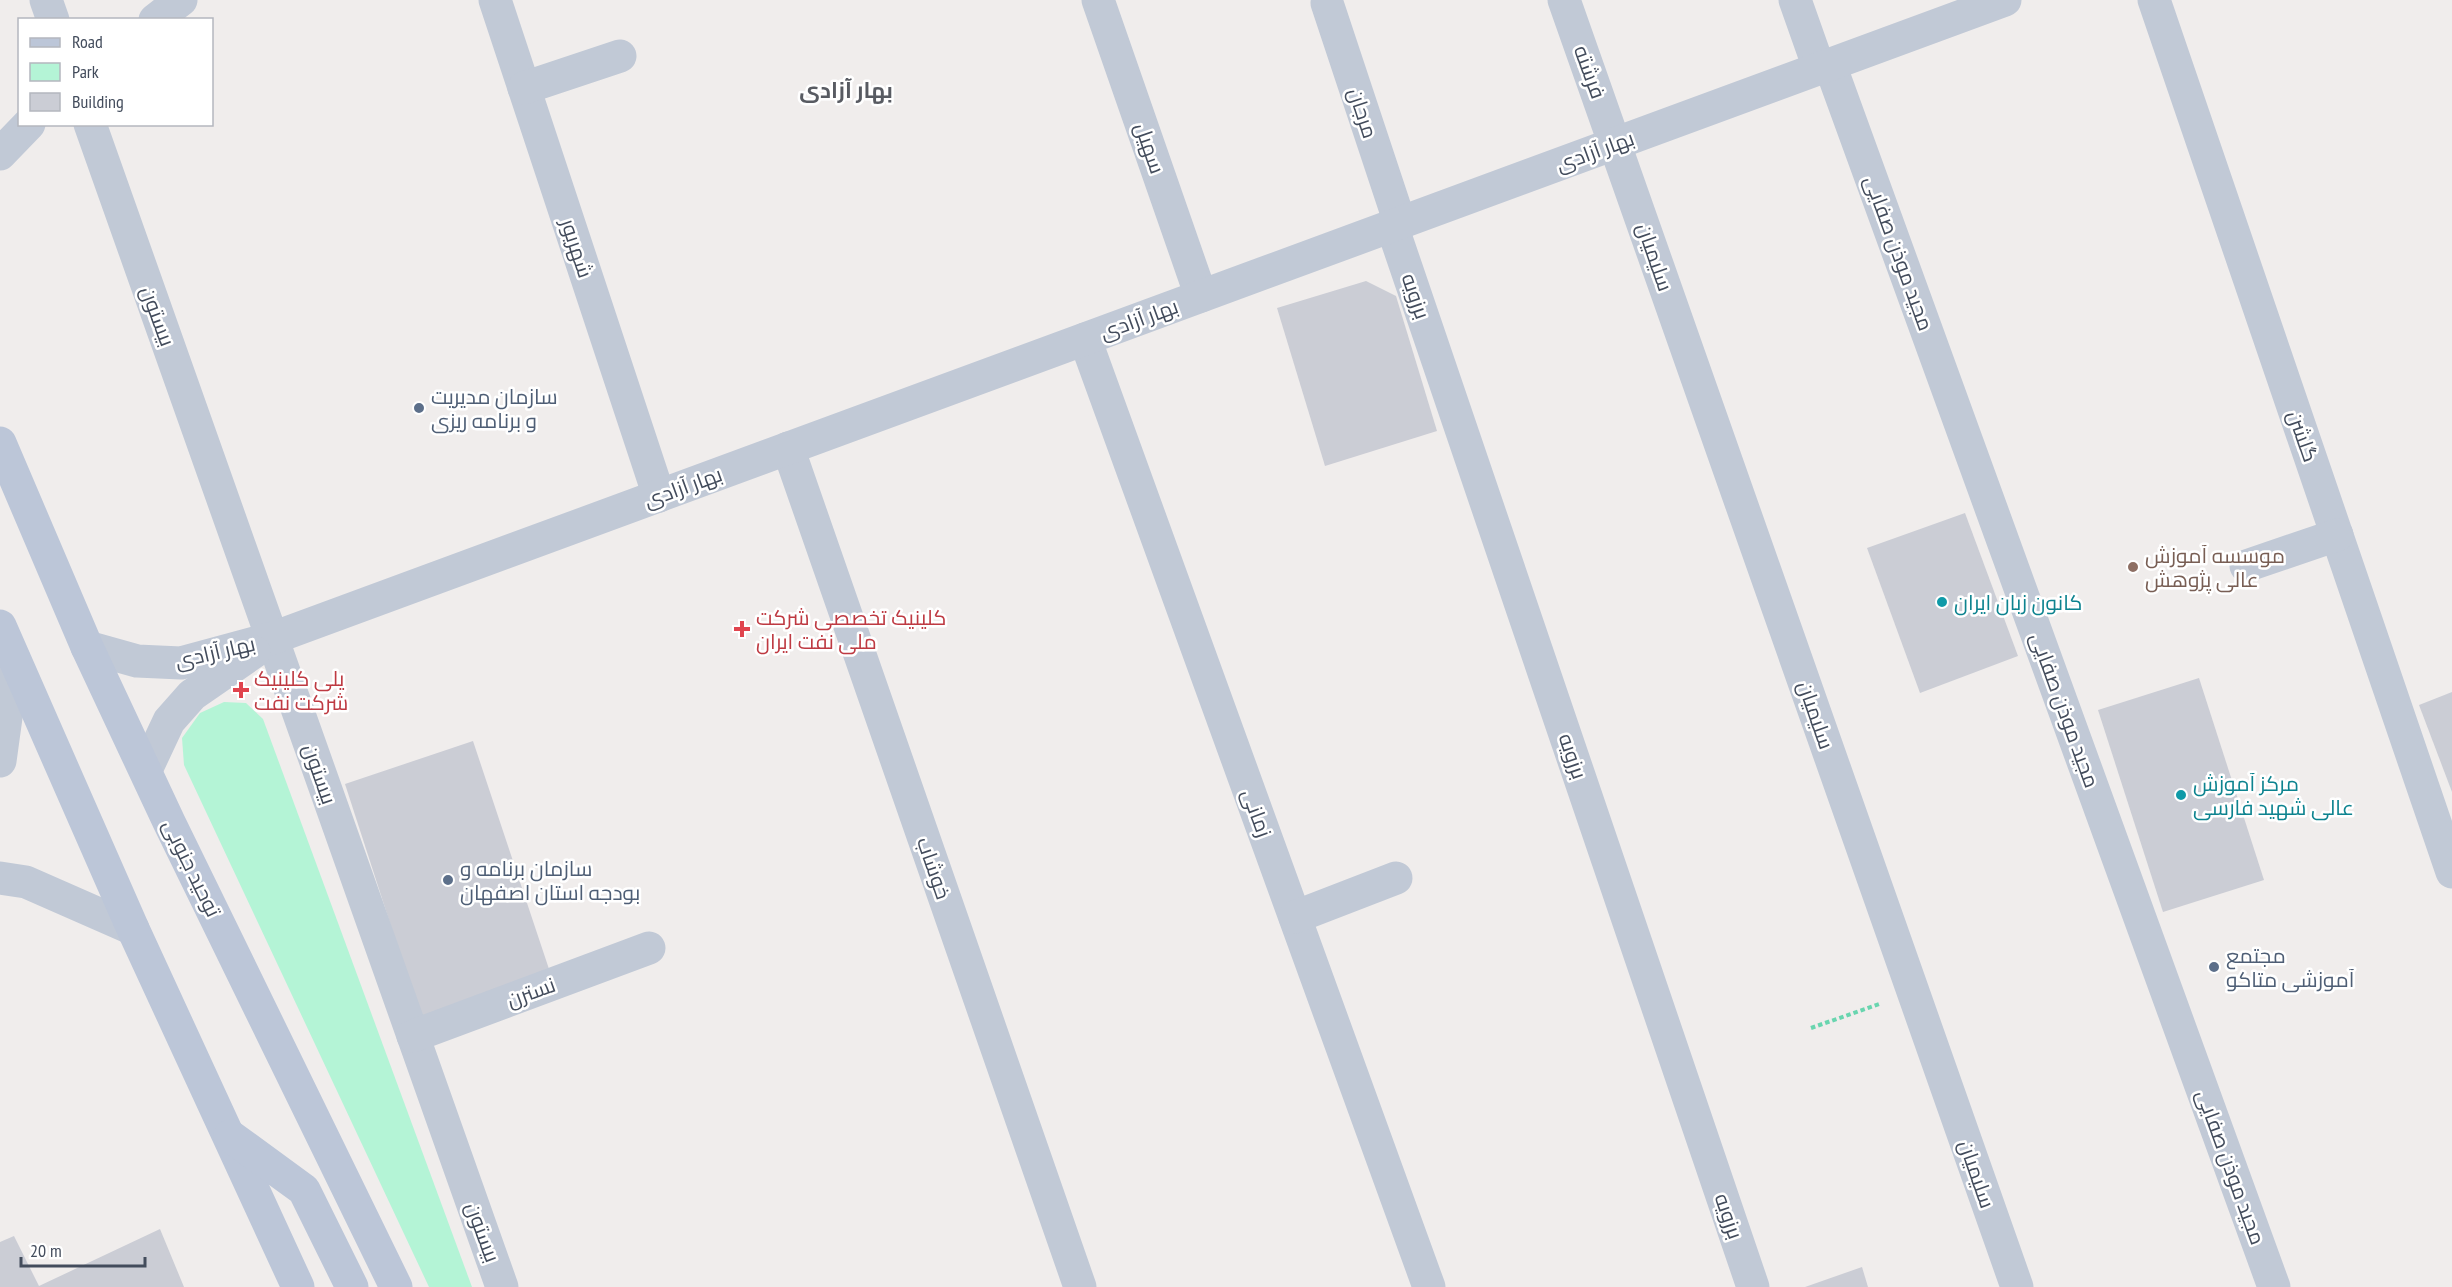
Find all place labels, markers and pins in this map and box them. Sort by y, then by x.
place label: سازمان مدیریت و برنامه ریزی [431,383,558,434]
marker: سازمان مدیریت و برنامه ریزی [412,401,426,415]
place label: موسسه آموزش عالی پژوهش [2145,542,2285,594]
marker: موسسه آموزش عالی پژوهش [2126,560,2140,574]
place label: کانون زبان ایران [1954,589,2082,616]
marker: کانون زبان ایران [1935,595,1949,609]
place label: کلینیک تخصصی شرکت ملی نفت ایران [756,604,946,655]
marker: کلینیک تخصصی شرکت ملی نفت ایران [733,620,751,638]
place label: پلی کلینیک شرکت نفت [254,665,348,716]
marker: پلی کلینیک شرکت نفت [232,681,250,699]
place label: مرکز آموزش عالی شهید فارسی [2193,770,2354,821]
marker: مرکز آموزش عالی شهید فارسی [2174,788,2188,802]
place label: سازمان برنامه و بودجه استان اصفهان [460,855,640,906]
marker: سازمان برنامه و بودجه استان اصفهان [441,873,455,887]
place label: مجتمع آموزشی متاکو [2226,942,2355,993]
marker: مجتمع آموزشی متاکو [2207,960,2221,974]

